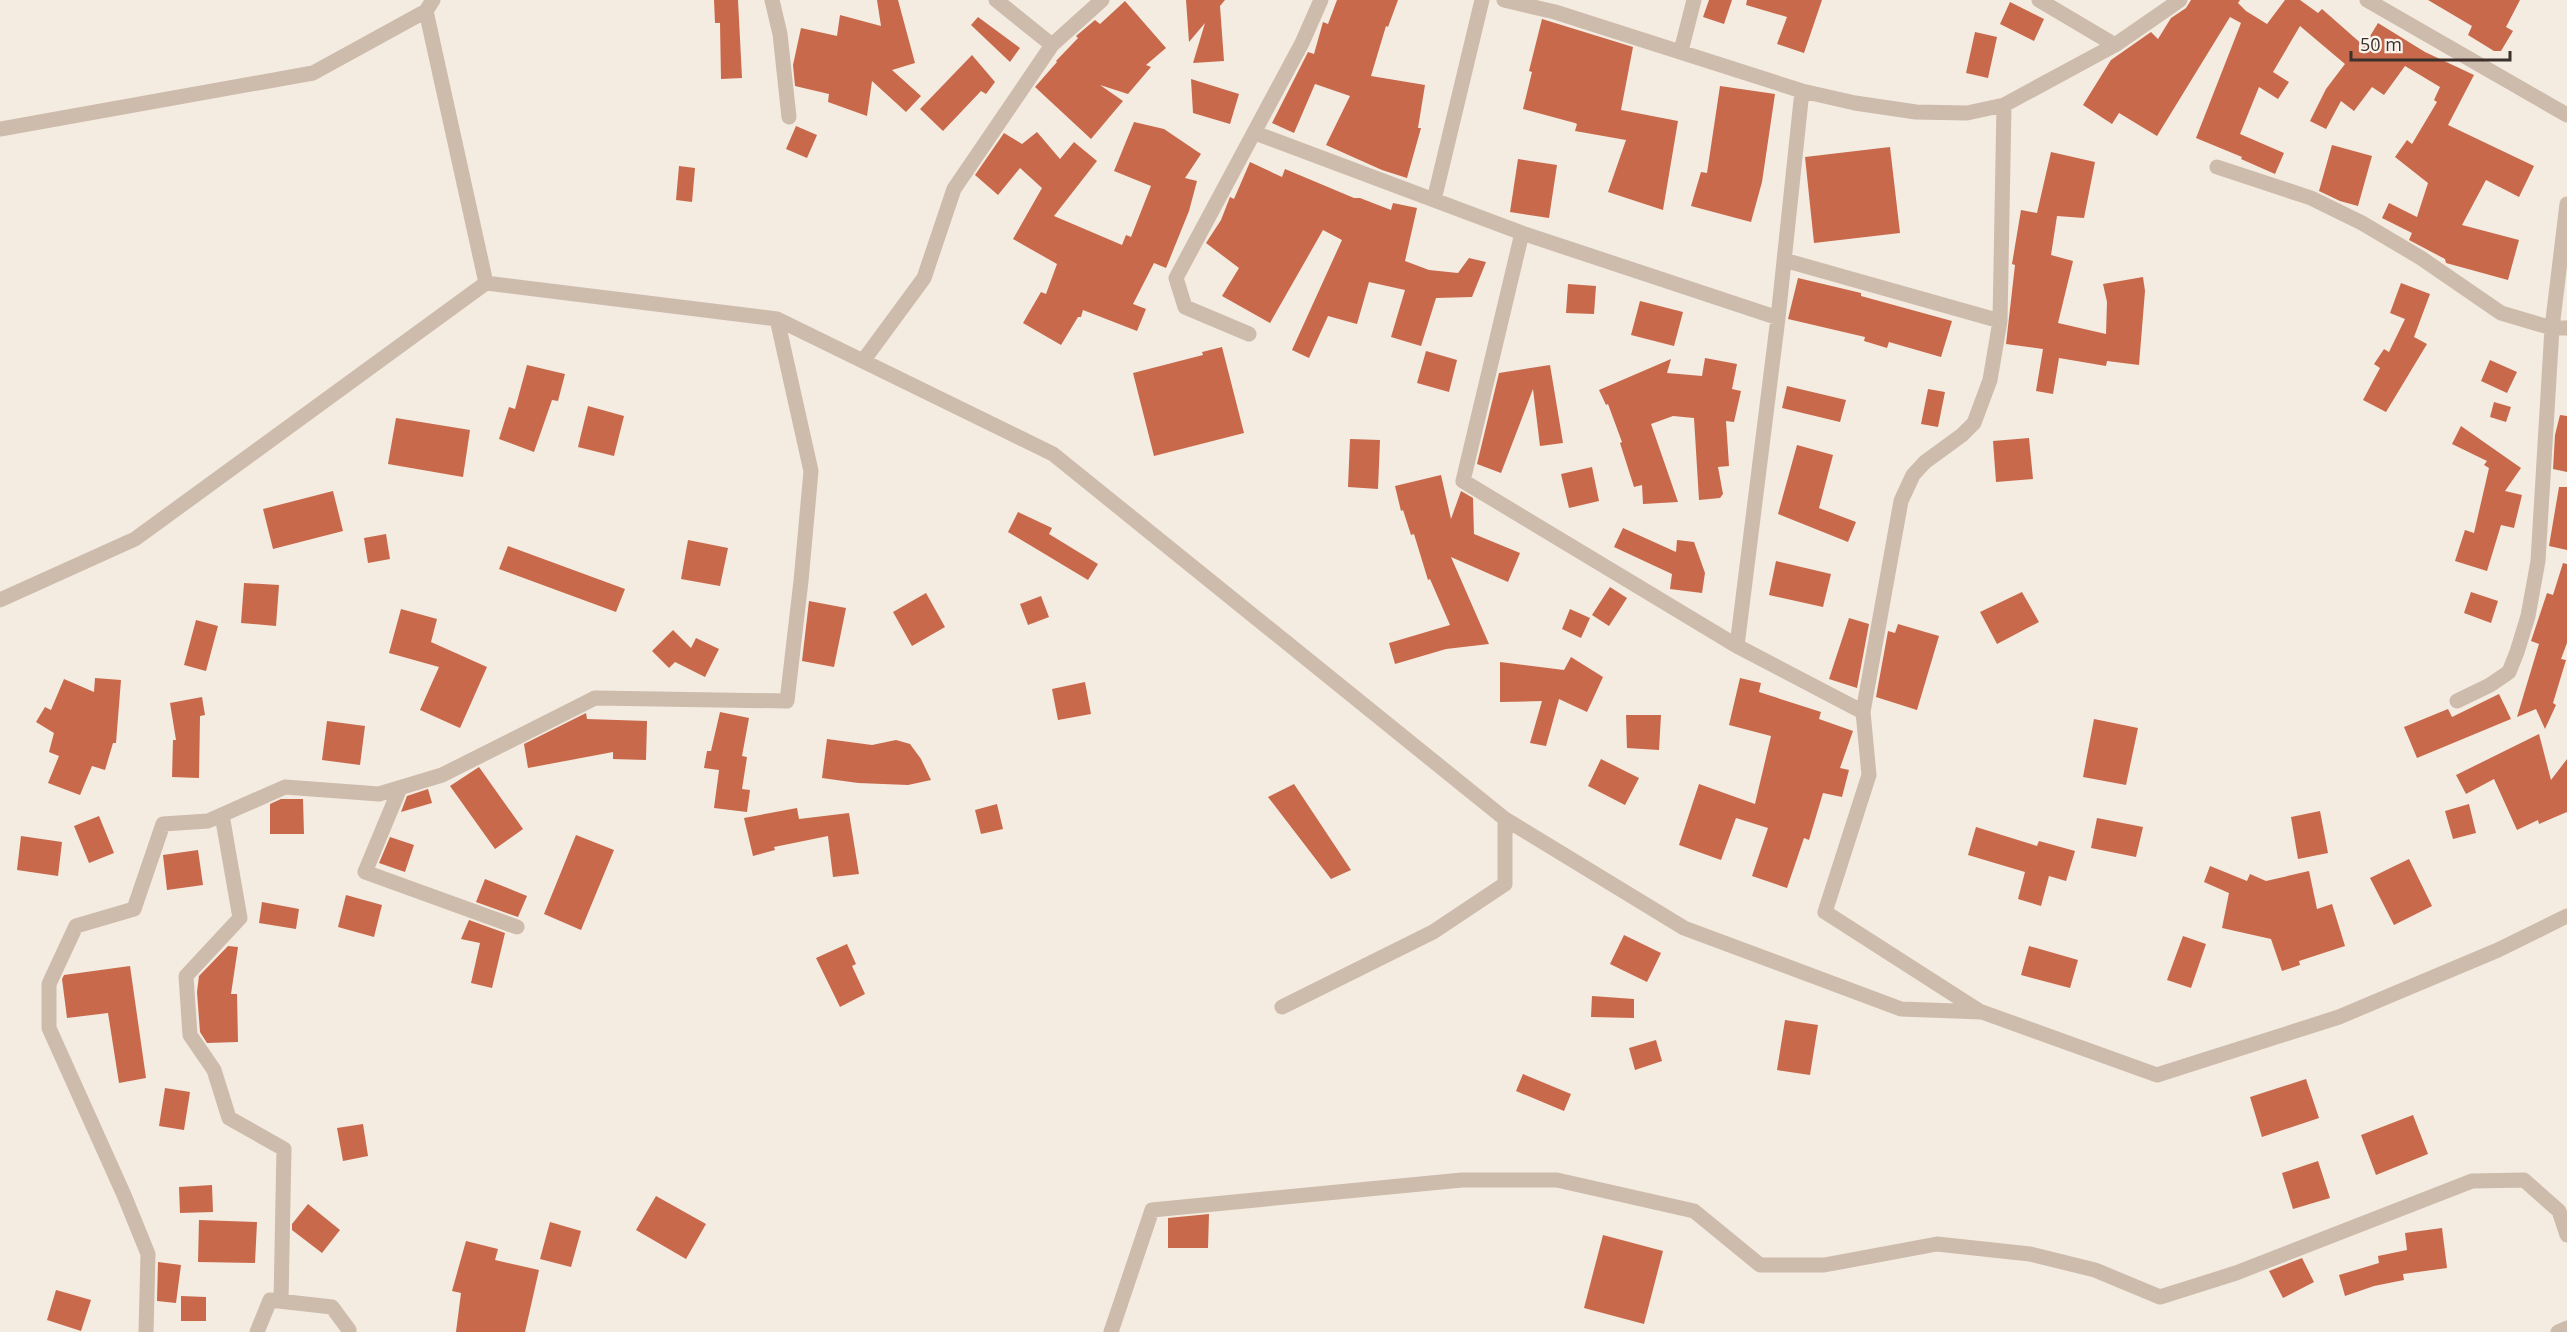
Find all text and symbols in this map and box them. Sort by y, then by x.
scale bar [2351,24,2510,62]
text: 50 m [2360,32,2402,56]

